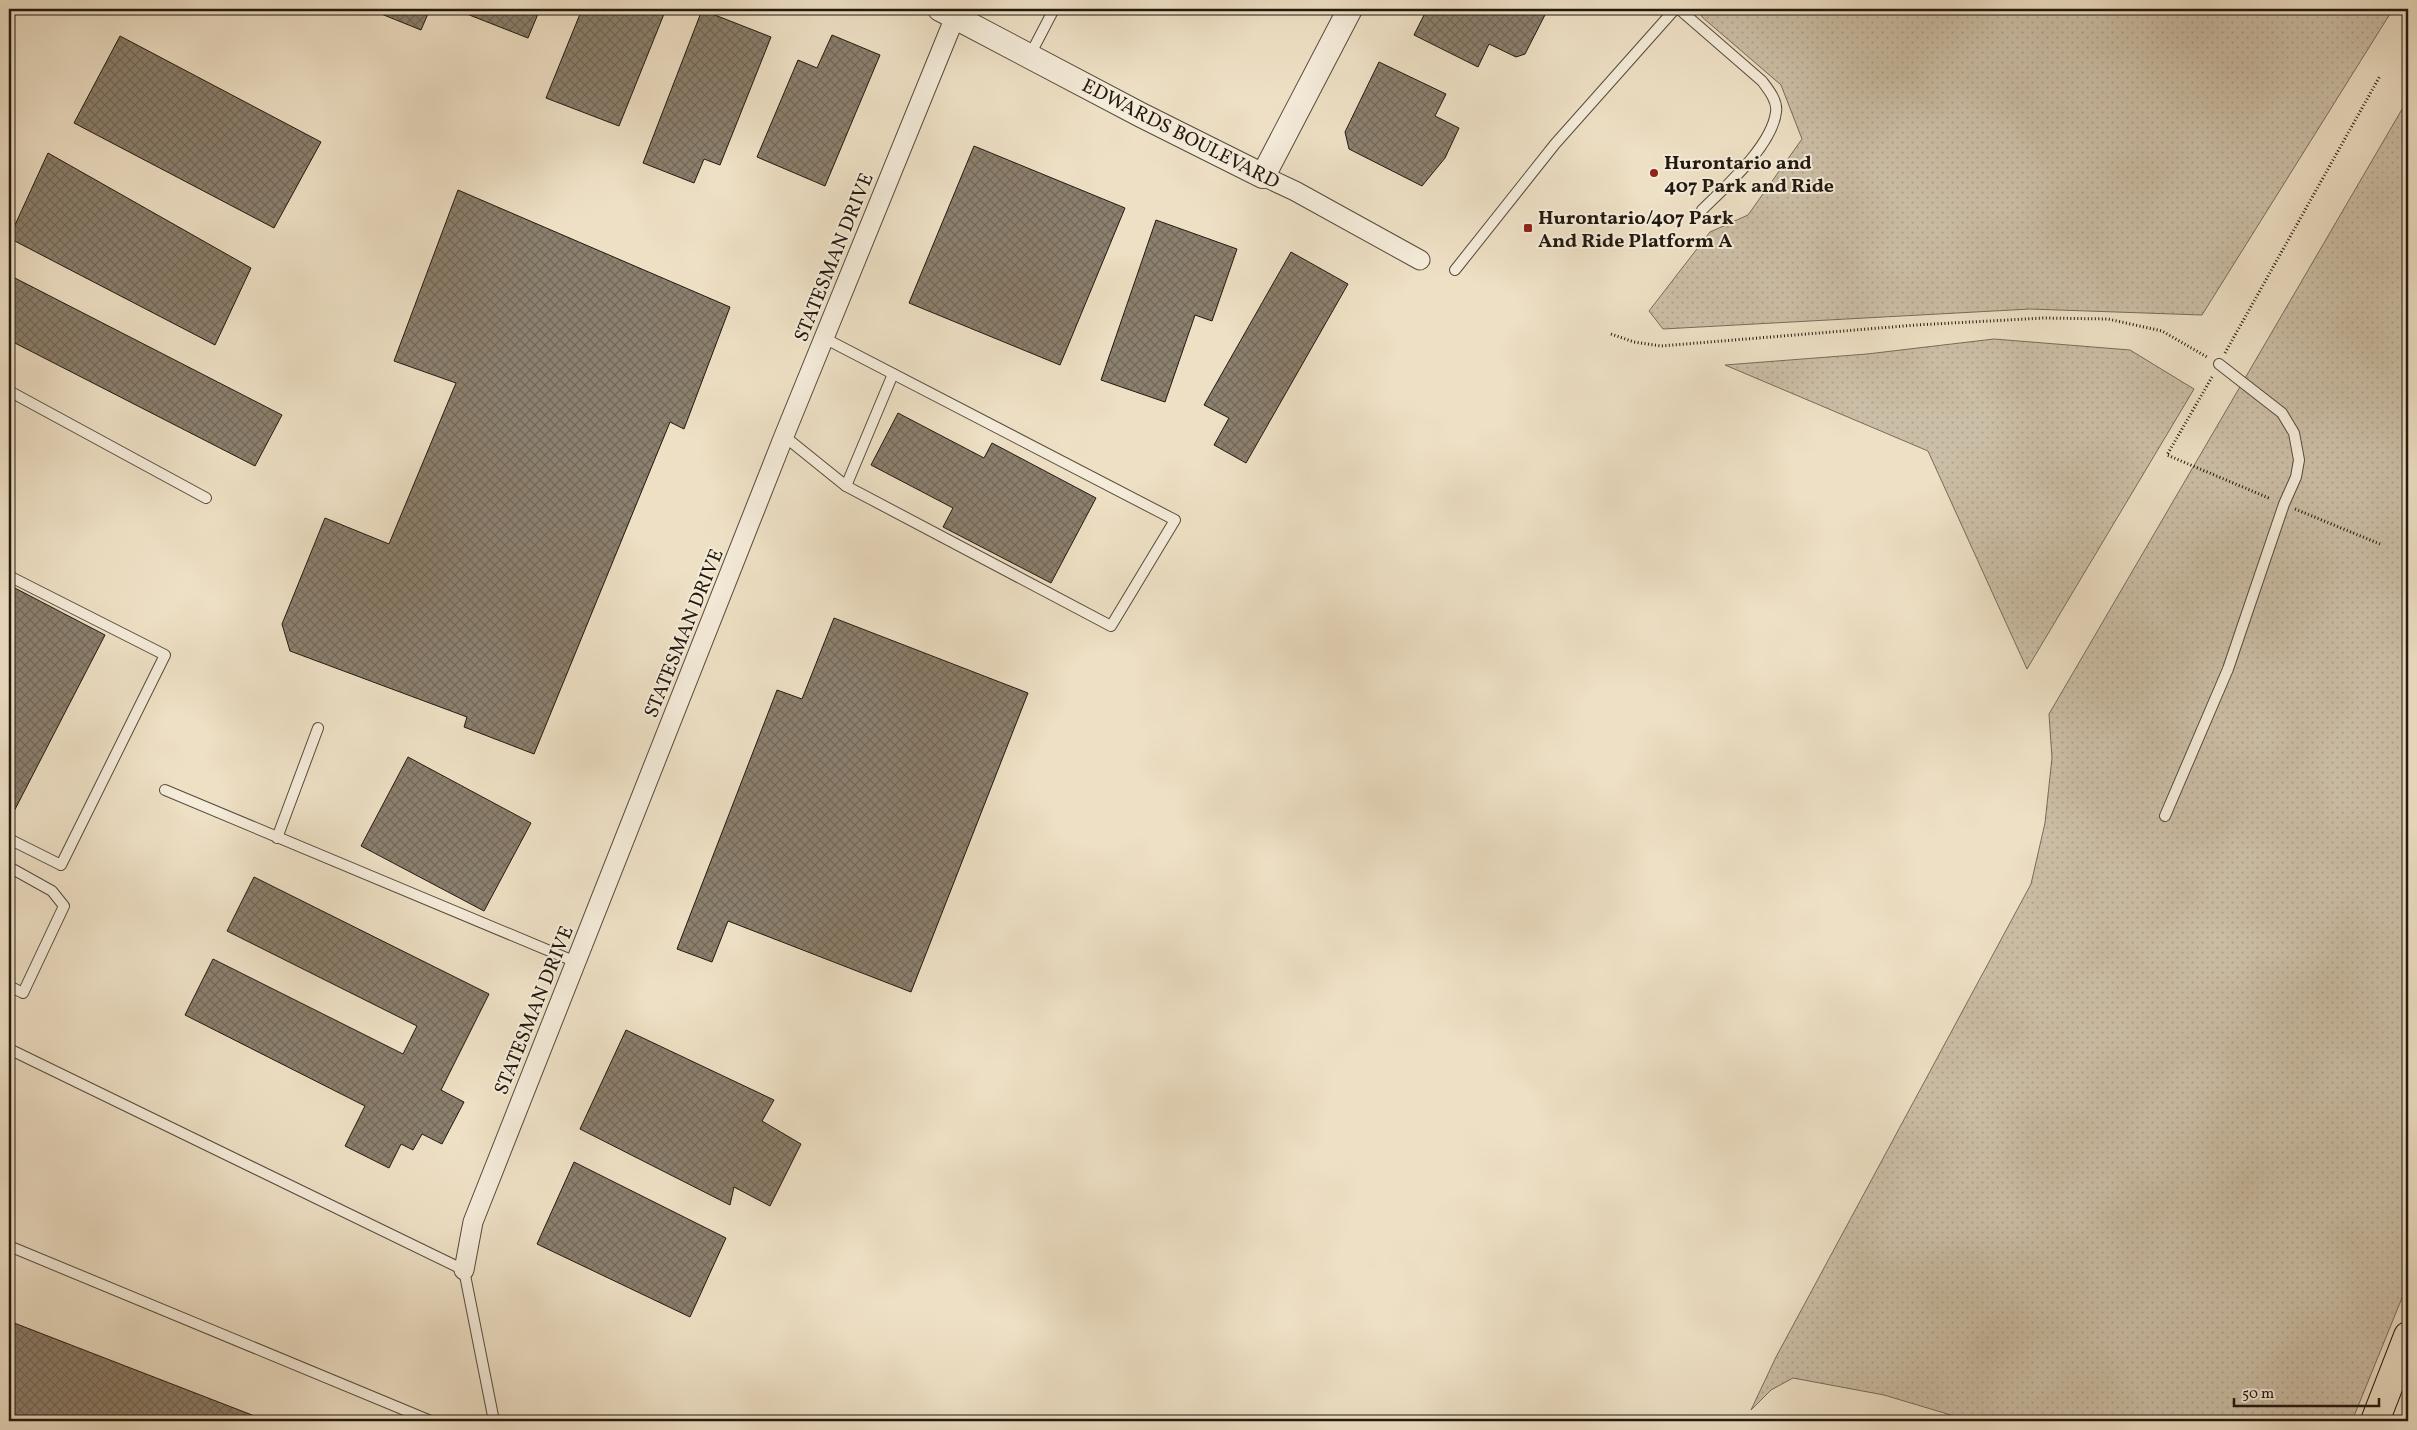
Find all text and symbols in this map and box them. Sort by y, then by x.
street label: EDWARDS BOULEVARD [1076,73,1284,197]
place label: Hurontario and 407 Park and Ride [1664,150,1834,201]
marker: Hurontario and 407 Park and Ride [1648,167,1660,179]
street label: STATESMAN DRIVE [788,169,882,346]
place label: Hurontario/407 Park And Ride Platform A [1538,205,1734,256]
marker: Hurontario/407 Park And Ride Platform A [1522,222,1534,234]
street label: STATESMAN DRIVE [638,545,732,722]
street label: STATESMAN DRIVE [488,922,582,1099]
scale bar [2234,1375,2380,1407]
text: 50 m [2242,1384,2274,1405]

